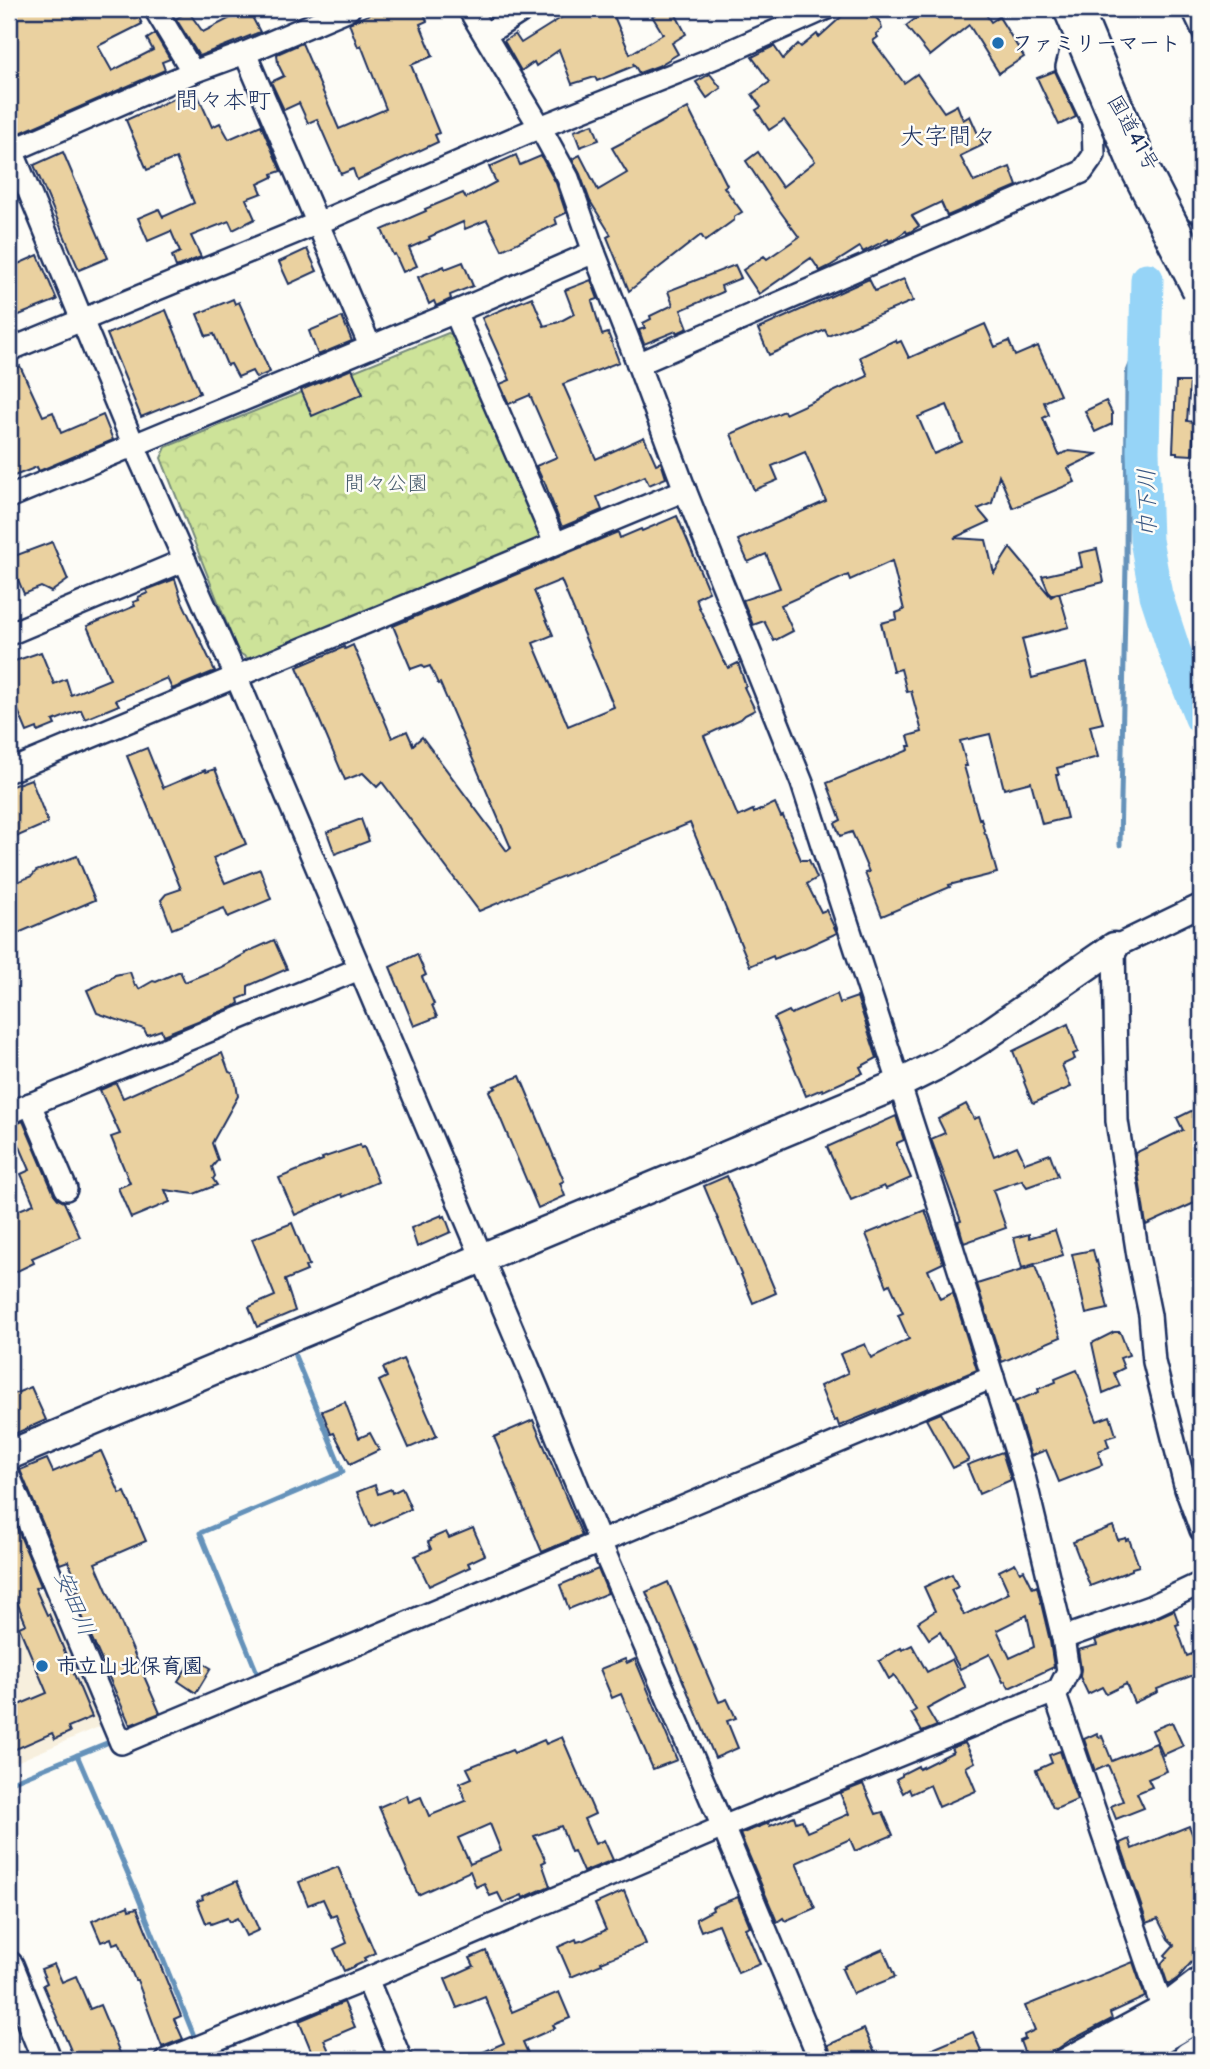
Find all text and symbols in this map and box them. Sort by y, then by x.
place label: ファミリーマート [1012,30,1181,57]
marker: ファミリーマート [990,35,1006,51]
district label: 間々本町 [175,86,271,115]
street label: 国道41号 [1101,90,1165,176]
district label: 大字間々 [900,122,996,151]
water label: 巾下川 [1132,468,1162,538]
park label: 間々公園 [344,470,428,497]
water label: 安田川 [48,1566,102,1640]
place label: 市立山北保育園 [56,1653,203,1680]
marker: 市立山北保育園 [34,1658,50,1674]

